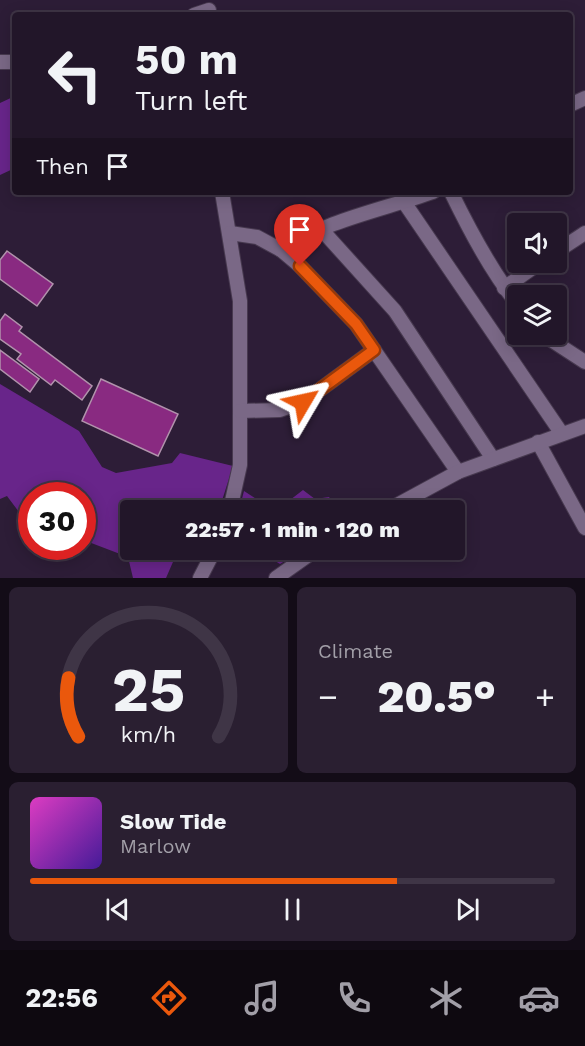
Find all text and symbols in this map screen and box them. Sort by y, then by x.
text: 50 m [135,35,238,84]
icon: left [36,36,114,114]
text: Turn left [135,85,247,117]
icon: arrive [101,150,134,183]
text: Then [36,154,89,179]
pin [274,204,325,266]
icon: arrive [283,213,316,246]
map controls [507,213,567,345]
button: sound [507,213,567,273]
button: layers [507,285,567,345]
position arrow [271,370,335,434]
speed limit sign: 30 [18,482,96,560]
text: 22:57 · 1 min · 120 m [185,517,400,542]
text: Climate [318,639,393,663]
text: 25 [112,653,185,726]
text: 20.5° [377,670,496,723]
text: − [318,677,338,716]
text: + [535,677,555,716]
text: km/h [121,722,176,747]
text: Slow Tide [120,809,227,834]
text: Marlow [120,834,191,858]
icon: previous [101,893,134,926]
icon: pause [276,893,309,926]
icon: next [451,893,484,926]
icon: directions [148,977,190,1019]
icon: music [241,977,283,1019]
icon: phone [333,977,375,1019]
icon: climate [425,977,467,1019]
icon: car [518,977,560,1019]
text: 22:56 [25,982,98,1014]

